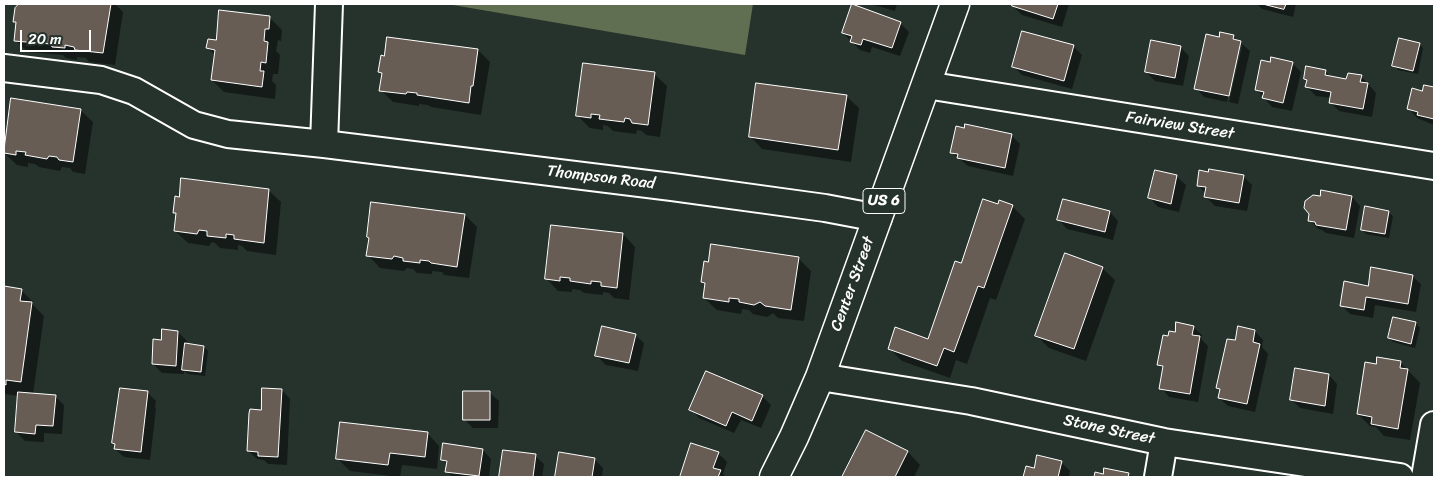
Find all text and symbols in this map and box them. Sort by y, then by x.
scale bar [22,20,94,52]
text: 20 m [28,26,62,52]
street label: Fairview Street [1124,108,1236,144]
street label: Thompson Road [546,162,656,194]
road number: US 6 [863,188,905,214]
street label: Center Street [827,234,879,334]
street label: Stone Street [1062,411,1156,449]

